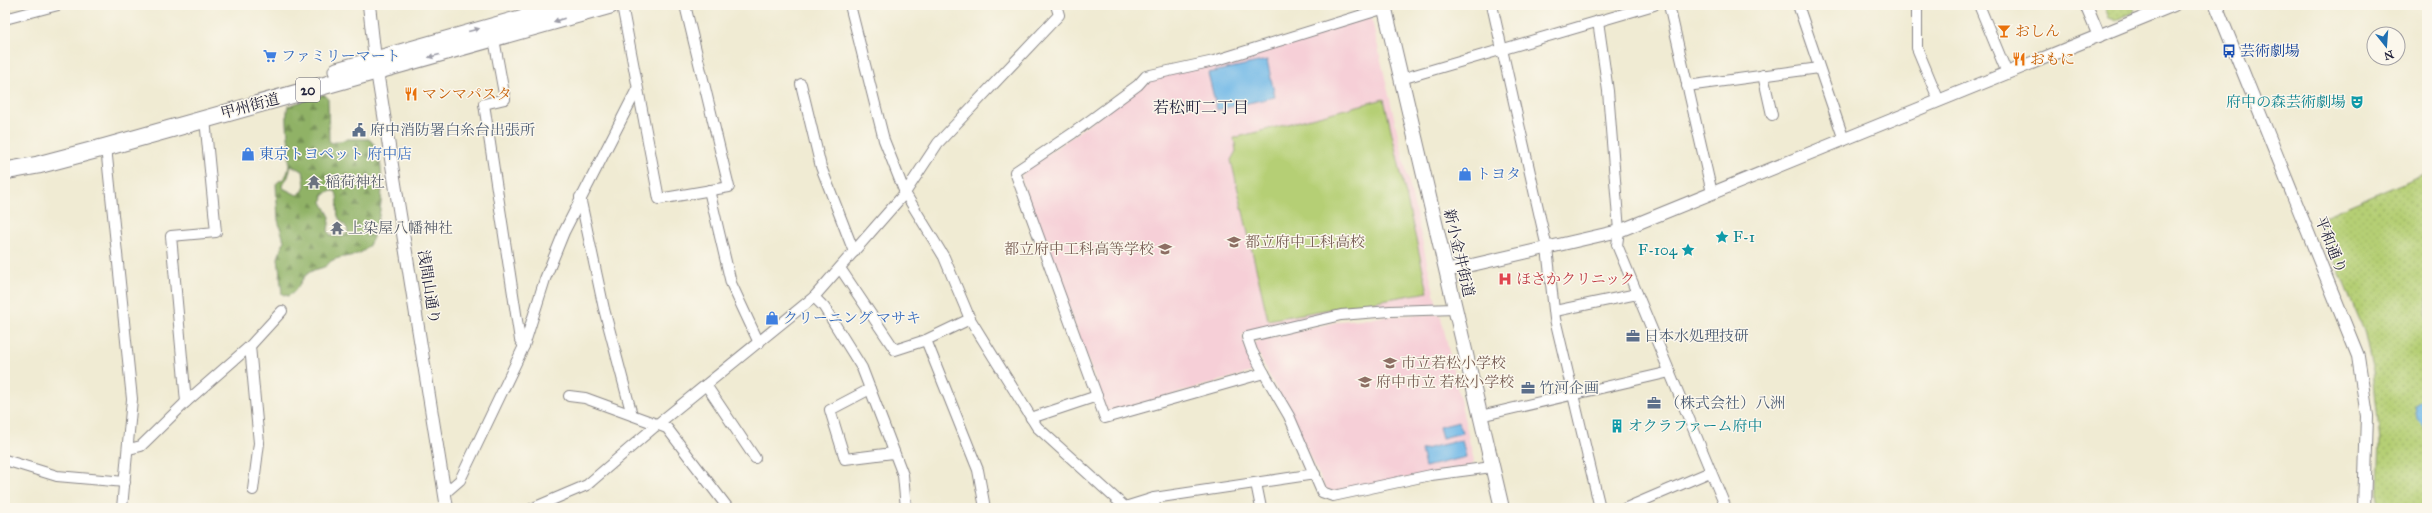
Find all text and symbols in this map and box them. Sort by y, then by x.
one-way arrow [553,17,565,23]
place label: おしん [2015,22,2060,40]
bar icon: おしん [1996,23,2012,39]
north arrow [2366,26,2406,66]
one-way arrow [468,27,480,33]
place label: 芸術劇場 [2240,42,2300,60]
bus stop icon: 芸術劇場 [2221,43,2237,59]
place label: ファミリーマート [281,47,401,65]
supermarket icon: ファミリーマート [262,48,278,64]
text: N [2382,48,2395,63]
place label: おもに [2030,50,2075,68]
restaurant icon: おもに [2011,51,2027,67]
one-way arrow [428,53,440,59]
road number: 20 [296,78,320,102]
place label: マンマパスタ [422,85,512,103]
restaurant icon: マンマパスタ [403,86,419,102]
street label: 甲州街道 [219,90,281,122]
place label: 府中の森芸術劇場 [2226,93,2346,111]
theatre icon: 府中の森芸術劇場 [2349,94,2365,110]
district label: 若松町二丁目 [1153,98,1249,117]
place label: 府中消防署白糸台出張所 [370,121,535,139]
public building icon: 府中消防署白糸台出張所 [351,122,367,138]
place label: 東京トヨペット 府中店 [259,145,412,163]
shop icon: 東京トヨペット 府中店 [240,146,256,162]
place label: トヨタ [1476,165,1521,183]
shop icon: トヨタ [1457,166,1473,182]
place label: 稲荷神社 [325,173,385,191]
temple icon: 稲荷神社 [306,174,322,190]
street label: 新小金井街道 [1440,207,1478,299]
street label: 平和通り [2311,214,2351,276]
place label: 上染屋八幡神社 [348,219,453,237]
temple icon: 上染屋八幡神社 [329,220,345,236]
place label: F-1 [1733,228,1755,246]
place icon: F-1 [1714,229,1730,245]
place label: 都立府中工科高校 [1245,233,1365,251]
school or university icon: 都立府中工科高校 [1226,234,1242,250]
place label: 都立府中工科高等学校 [1004,240,1154,258]
school or university icon: 都立府中工科高等学校 [1157,241,1173,257]
place label: F-104 [1638,241,1678,259]
place icon: F-104 [1680,242,1696,258]
street label: 浅間山通り [414,249,444,325]
place label: ほさかクリニック [1516,270,1635,288]
hospital icon: ほさかクリニック [1497,271,1513,287]
place label: クリーニング マサキ [783,309,921,327]
shop icon: クリーニング マサキ [764,310,780,326]
place label: 日本水処理技研 [1644,327,1749,345]
office icon: 日本水処理技研 [1625,328,1641,344]
place label: 市立若松小学校 [1401,354,1506,372]
school or university icon: 市立若松小学校 [1382,355,1398,371]
place label: 府中市立 若松小学校 [1376,373,1514,391]
school or university icon: 府中市立 若松小学校 [1357,374,1373,390]
place label: 竹河企画 [1539,379,1599,397]
office icon: 竹河企画 [1520,380,1536,396]
place label: （株式会社）八洲 [1665,394,1785,412]
office icon: （株式会社）八洲 [1646,395,1662,411]
place label: オクラファーム府中 [1628,417,1762,435]
building icon: オクラファーム府中 [1609,418,1625,434]

